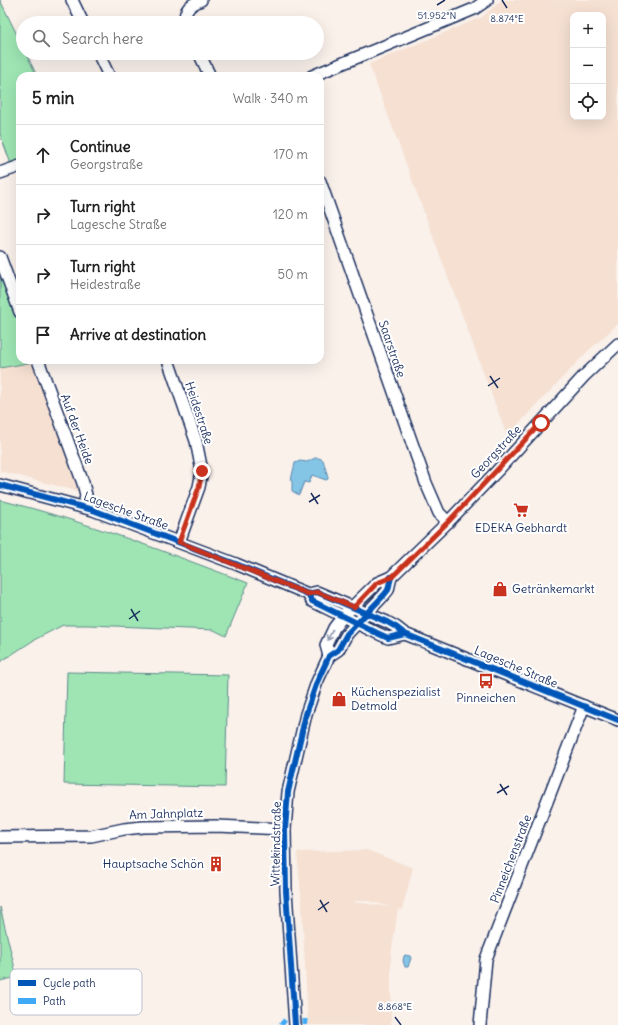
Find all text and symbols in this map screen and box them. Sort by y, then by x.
text: 51.952°N [417,9,457,22]
text: 8.874°E [490,12,524,25]
map controls [570,12,606,120]
button: + [570,12,606,48]
search box [16,16,324,60]
icon: search [30,27,52,49]
text: Search here [62,29,143,48]
button: − [570,48,606,84]
button: locate [570,84,606,120]
text: 5 min [32,87,74,109]
text: Walk · 340 m [233,90,308,107]
text: Continue [70,137,131,156]
icon: ahead [32,144,54,166]
text: 170 m [273,146,308,163]
text: Georgstraße [70,156,143,173]
text: Turn right [70,197,135,216]
icon: right [32,204,54,226]
text: 120 m [273,206,308,223]
text: Lagesche Straße [70,216,167,233]
text: Turn right [70,257,135,276]
icon: right [32,264,54,286]
text: 50 m [277,266,308,283]
text: Heidestraße [70,276,141,293]
street label: Saarstraße [376,318,409,379]
icon: arrive [32,324,54,346]
text: Arrive at destination [70,325,206,344]
street label: Heidestraße [182,379,217,446]
street label: Auf der Heide [58,392,97,466]
route start [532,414,550,432]
street label: Georgstraße [467,422,524,481]
route end [193,462,211,480]
street label: Lagesche Straße [82,488,171,533]
supermarket icon: EDEKA Gebhardt [512,501,530,519]
place label: EDEKA Gebhardt [475,520,567,535]
shop icon: Getränkemarkt [491,580,509,598]
place label: Getränkemarkt [512,581,595,596]
one-way arrow [326,628,333,640]
street label: Lagesche Straße [472,642,560,691]
bus stop icon: Pinneichen [477,672,495,690]
place label: Küchenspezialist Detmold [351,684,441,713]
shop icon: Küchenspezialist Detmold [330,690,348,708]
place label: Pinneichen [456,690,516,705]
street label: Wittekindstraße [267,801,284,887]
street label: Am Jahnplatz [129,805,204,822]
street label: Pinneichenstraße [487,812,534,905]
building icon: Hauptsache Schön [207,855,225,873]
place label: Hauptsache Schön [103,856,204,871]
legend [10,969,142,1015]
text: Cycle path [43,976,96,990]
text: Path [43,994,66,1008]
text: 8.868°E [378,1000,412,1013]

